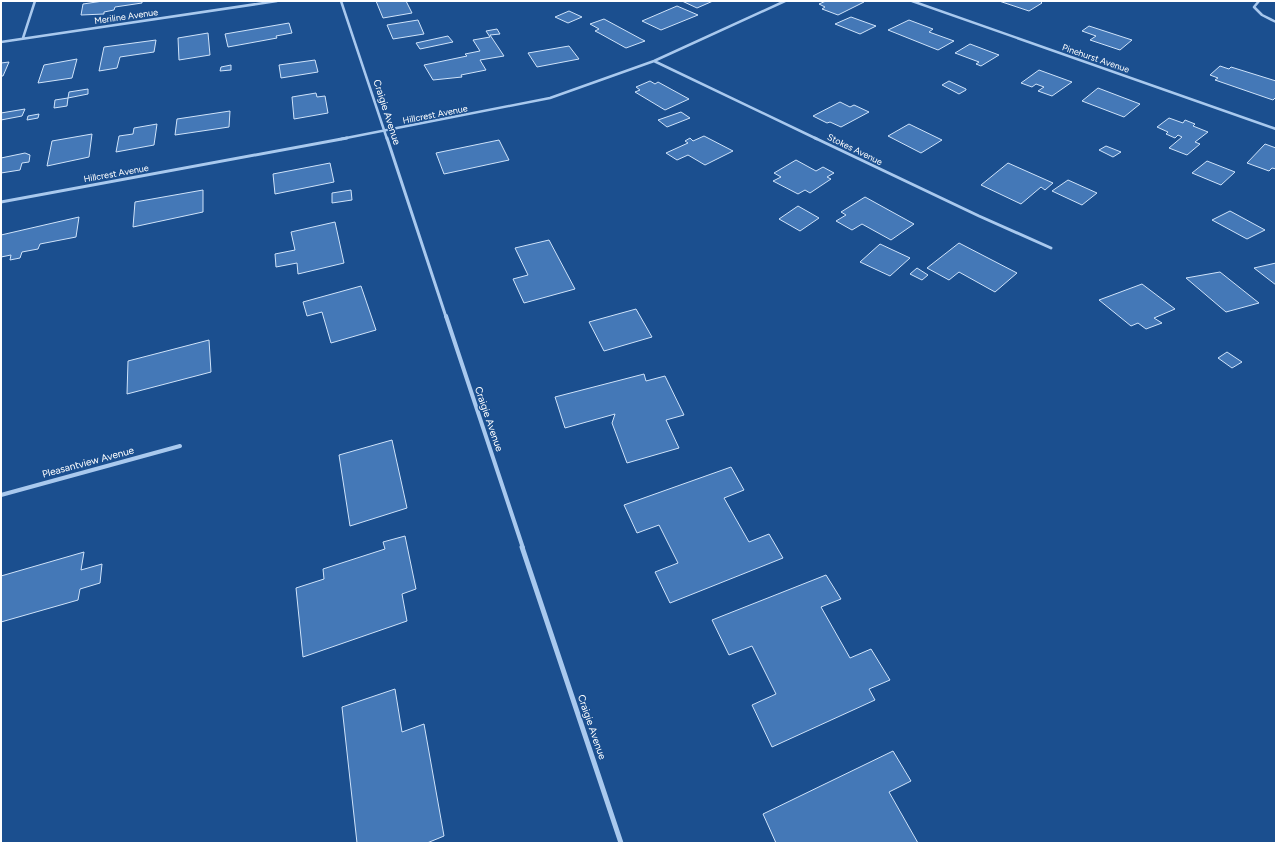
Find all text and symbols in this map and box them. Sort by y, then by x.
street label: Meriline Avenue [93,6,159,26]
street label: Pinehurst Avenue [1061,41,1131,75]
street label: Craigie Avenue [370,78,404,147]
street label: Hillcrest Avenue [402,102,468,126]
street label: Stokes Avenue [826,131,885,167]
street label: Hillcrest Avenue [83,162,149,184]
street label: Craigie Avenue [472,385,506,454]
street label: Pleasantview Avenue [41,443,136,481]
street label: Craigie Avenue [575,693,609,762]

